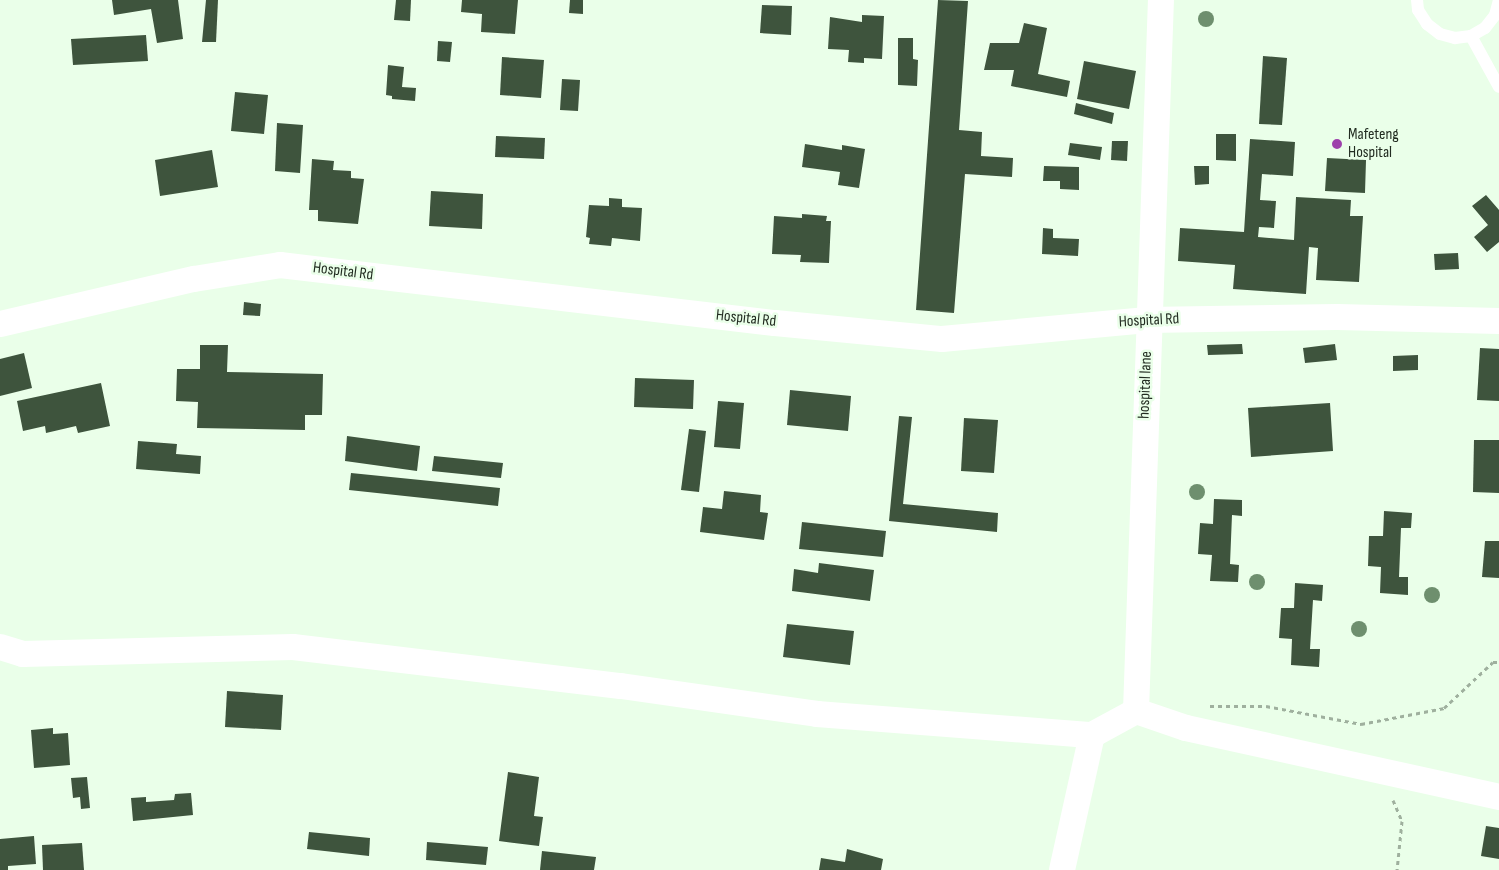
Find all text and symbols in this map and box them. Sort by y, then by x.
place label: Mafeteng Hospital [1348,125,1399,163]
marker: Mafeteng Hospital [1330,137,1344,151]
street label: Hospital Rd [312,259,374,285]
street label: Hospital Rd [715,306,777,332]
street label: Hospital Rd [1118,310,1180,332]
street label: hospital lane [1135,351,1157,419]

